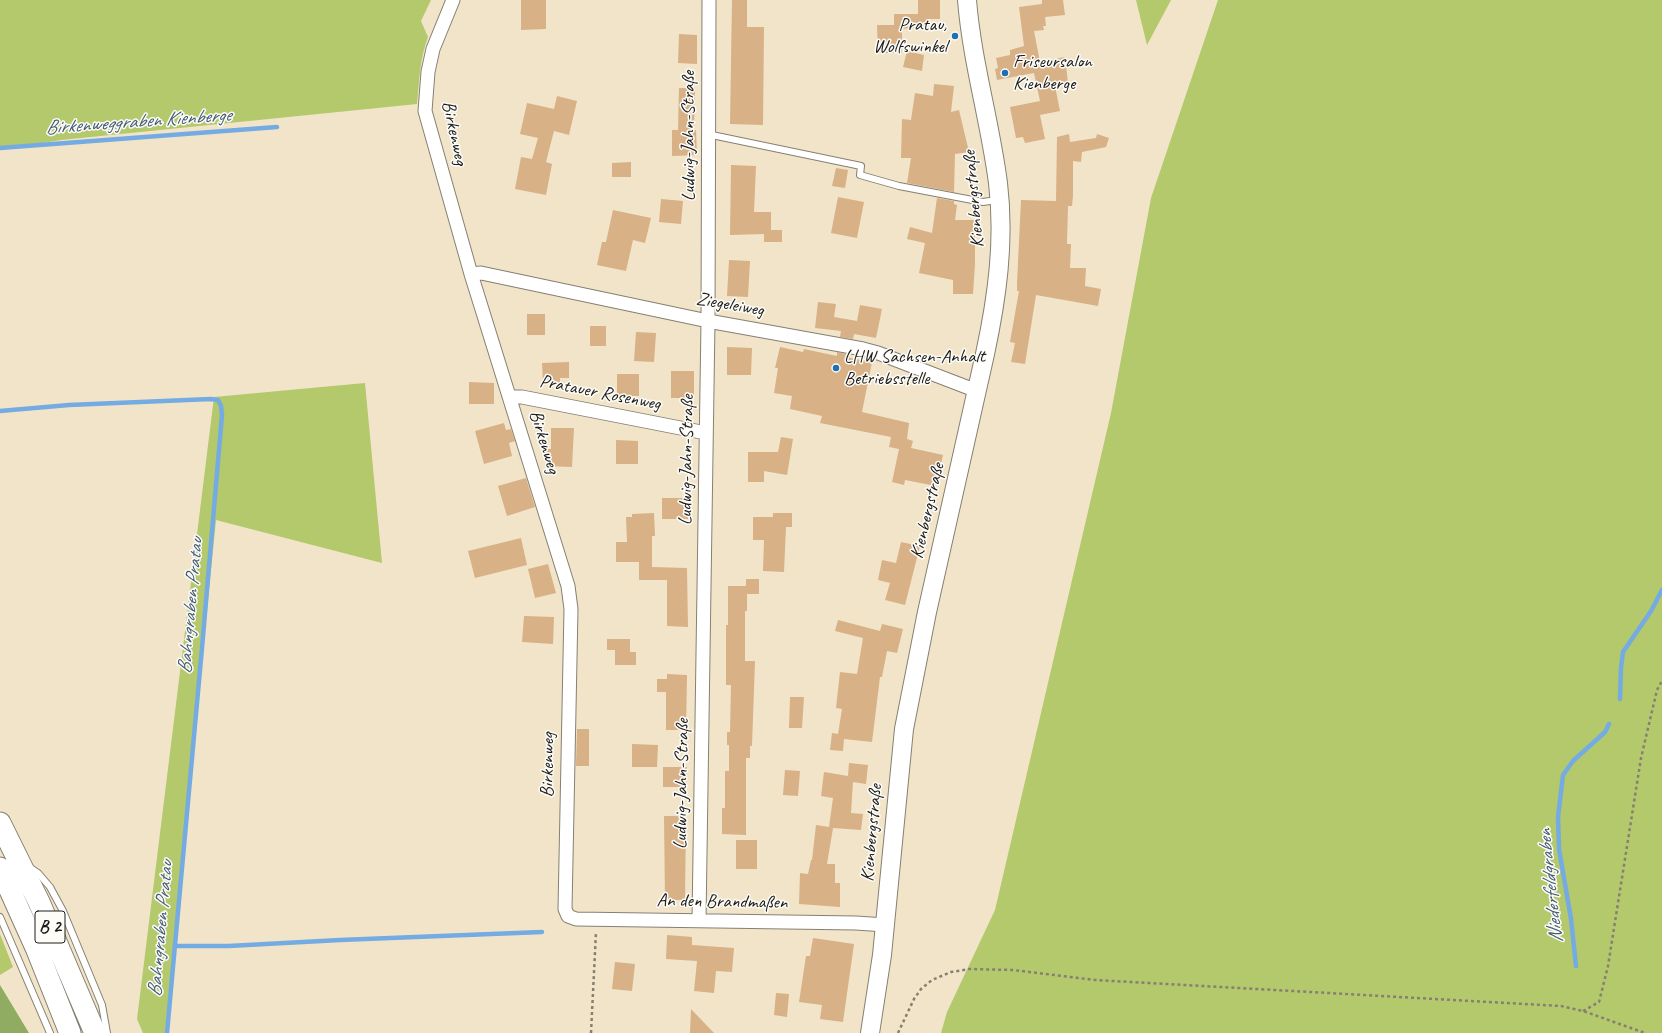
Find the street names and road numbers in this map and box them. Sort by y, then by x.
street label: Ludwig-Jahn-Straße [678,71,700,201]
street label: Birkenweg [436,99,472,167]
street label: Kienbergstraße [958,149,990,249]
street label: Ziegeleiweg [694,288,766,322]
street label: Pratauer Rosenweg [537,370,663,416]
street label: Ludwig-Jahn-Straße [674,395,700,525]
street label: Birkenweg [524,408,564,476]
street label: Kienbergstraße [906,461,950,561]
street label: Ludwig-Jahn-Straße [669,719,695,849]
street label: Birkenweg [536,732,560,798]
street label: Kienbergstraße [856,783,888,883]
street label: An den Brandmaßen [656,889,788,915]
road number: B 2 [35,911,65,943]

